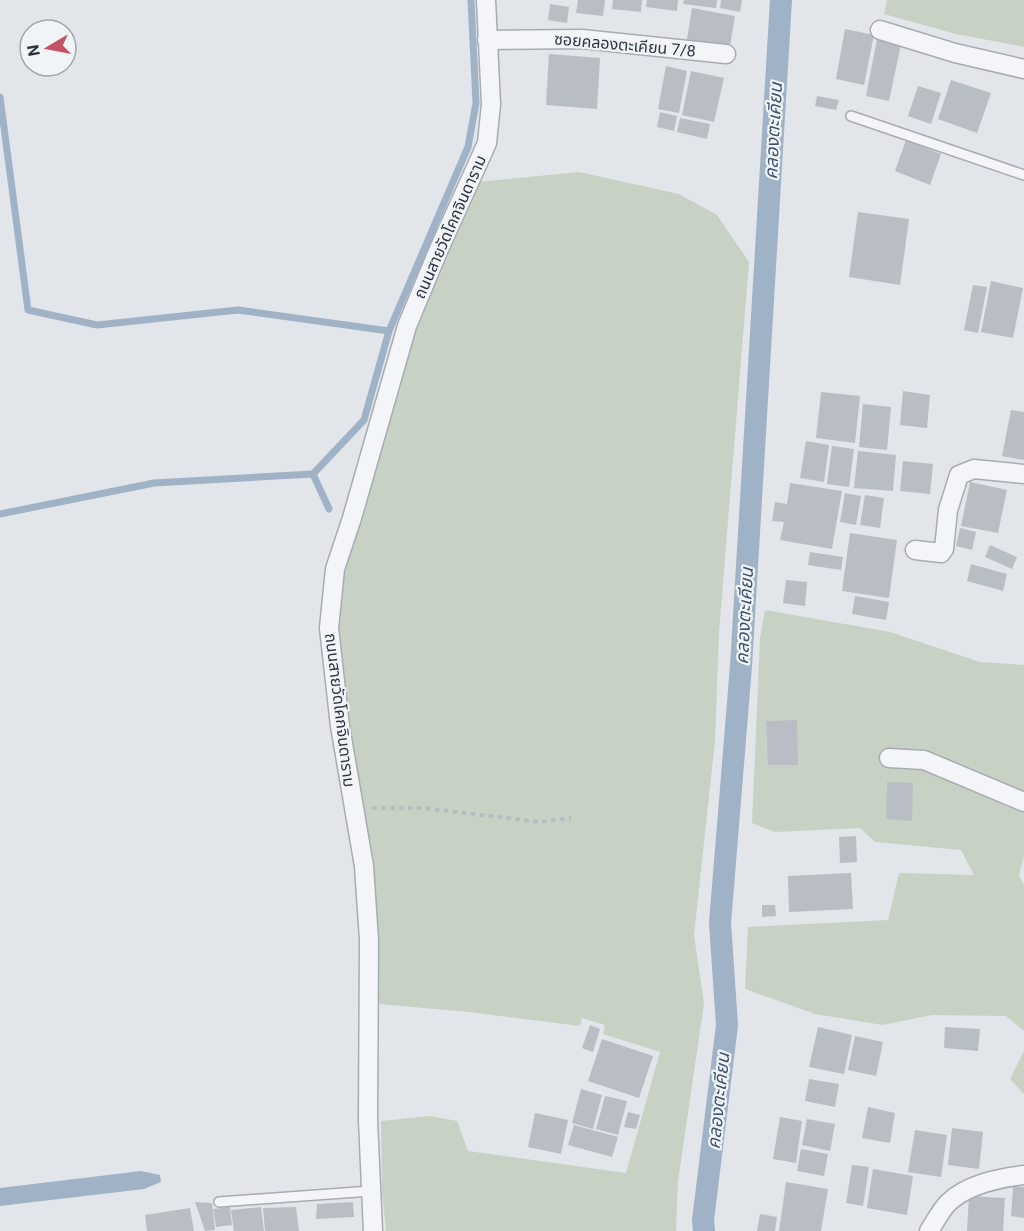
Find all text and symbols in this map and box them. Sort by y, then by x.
north arrow [18,18,78,78]
street label: ซอยคลองตะเคียน 7/8 [553,29,697,61]
text: N [23,43,44,58]
water label: คลองตะเคียน [760,81,786,180]
street label: ถนนสายวัดโคกจินดาราม [410,152,490,302]
water label: คลองตะเคียน [731,566,757,665]
street label: ถนนสายวัดโคกจินดาราม [321,632,359,788]
water label: คลองตะเคียน [702,1051,734,1150]

